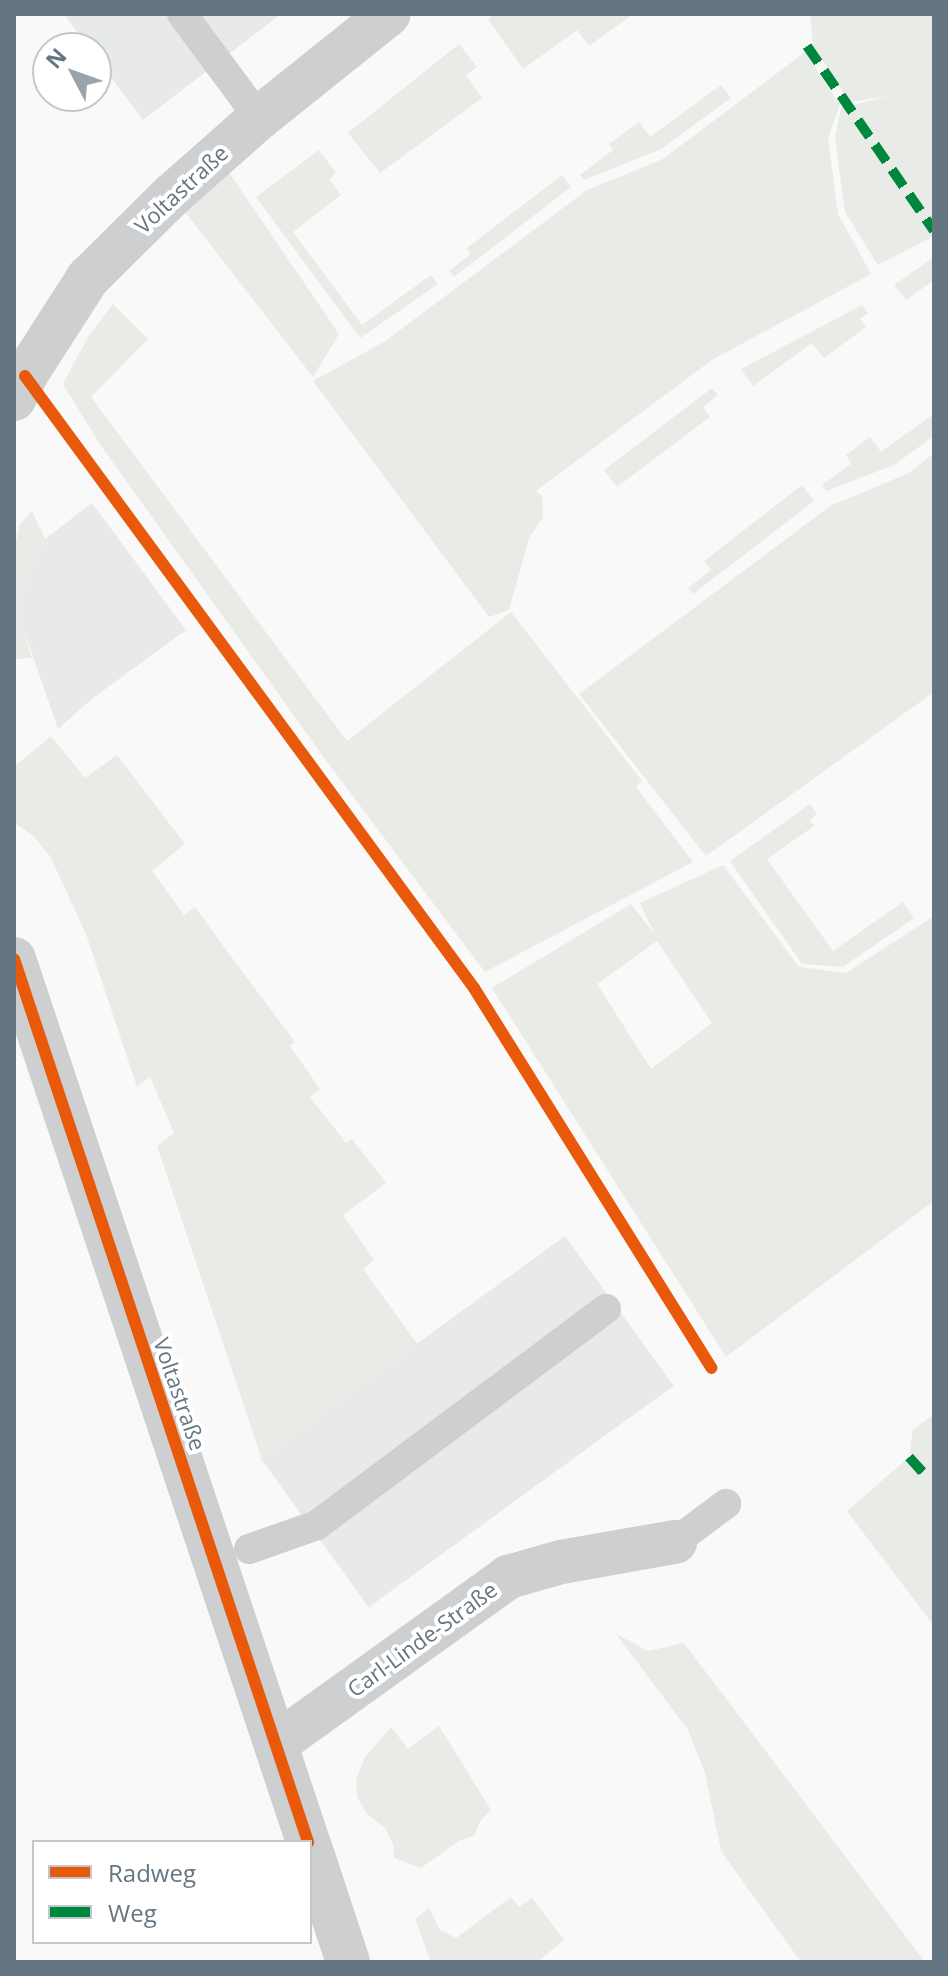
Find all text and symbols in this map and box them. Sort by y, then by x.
north arrow [32,32,112,112]
text: N [38,41,73,74]
street label: Voltastraße [129,139,233,239]
street label: Voltastraße [148,1334,212,1454]
street label: Carl-Linde-Straße [342,1576,502,1702]
legend [32,1840,312,1944]
text: Radweg [108,1856,196,1889]
text: Weg [108,1896,157,1929]

